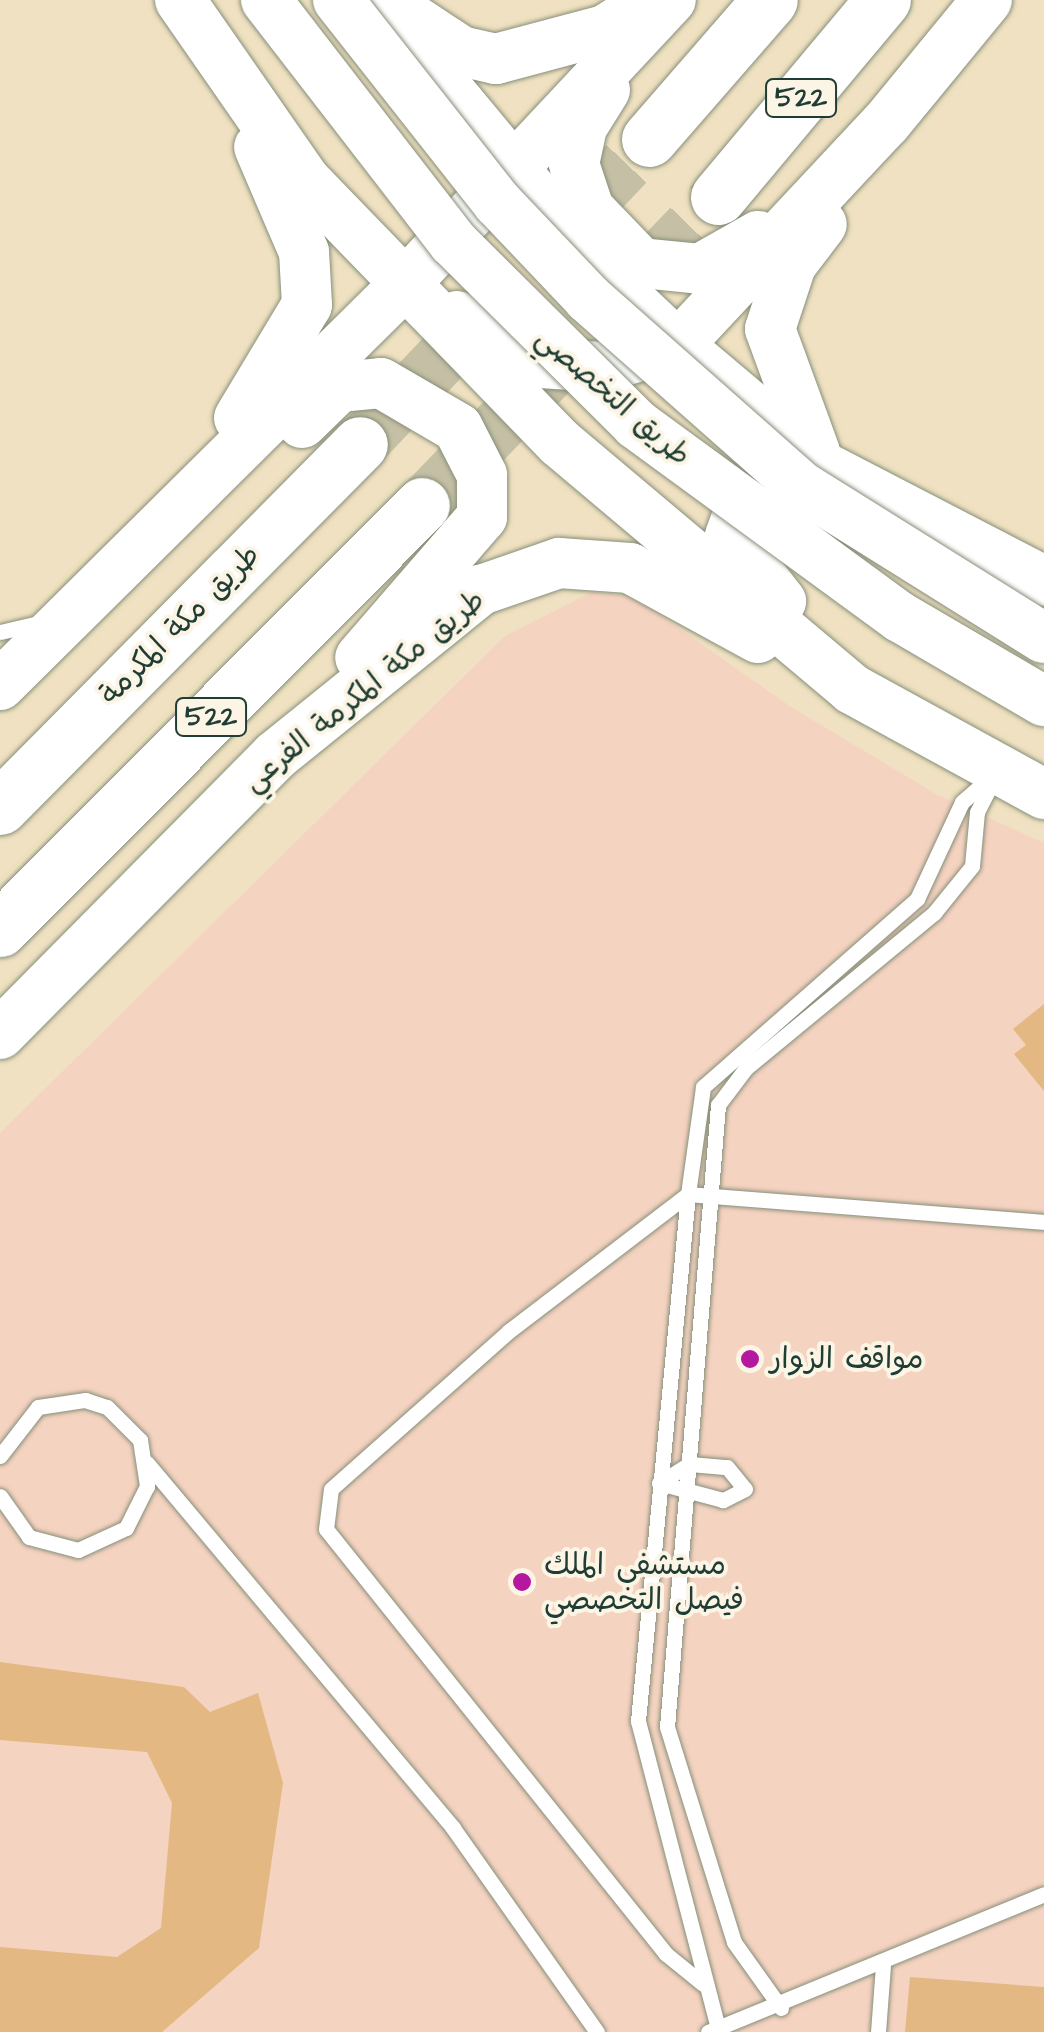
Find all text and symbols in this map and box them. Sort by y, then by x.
road number: 522 [764,75,838,121]
street label: طريق التخصصي [528,320,698,474]
street label: طريق مكة المكرمة [92,537,268,713]
street label: طريق مكة المكرمة الفرعي [236,582,492,800]
road number: 522 [174,694,248,740]
place label: مواقف الزوار [770,1341,923,1377]
marker: مواقف الزوار [739,1348,761,1370]
place label: مستشفى الملك فيصل التخصصي [544,1547,744,1618]
marker: مستشفى الملك فيصل التخصصي [509,1569,535,1595]

